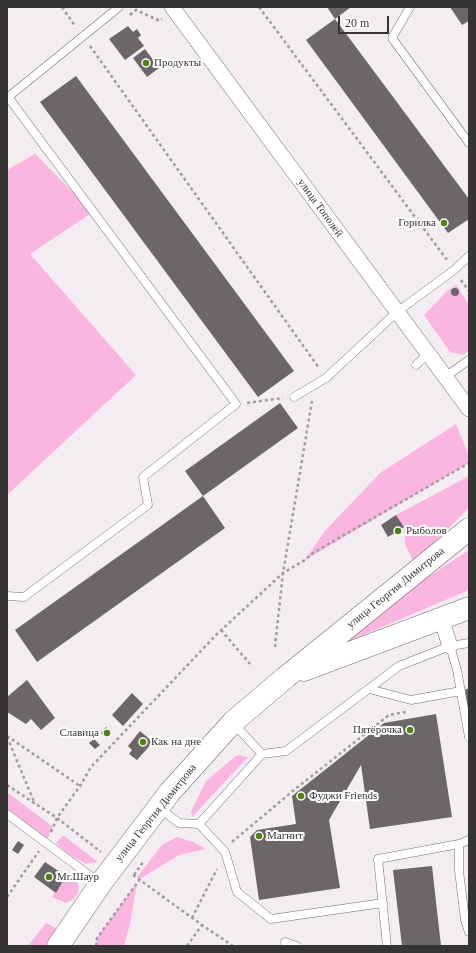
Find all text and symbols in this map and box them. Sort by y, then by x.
scale bar [340,8,391,34]
text: 20 m [345,16,369,30]
place label: Продукты [154,56,201,70]
marker: Продукты [141,58,151,68]
street label: улица Тополей [294,176,346,240]
place label: Горилка [398,216,436,230]
marker: Горилка [439,218,449,228]
place label: Рыболов [406,524,447,538]
marker: Рыболов [393,526,403,536]
street label: улица Георгия Димитрова [345,545,447,631]
place label: Пятёрочка [353,723,402,737]
marker: Пятёрочка [405,725,415,735]
place label: Славица [59,726,99,740]
marker: Славица [102,728,112,738]
place label: Как на дне [151,735,201,749]
marker: Как на дне [138,737,148,747]
street label: улица Георгия Димитрова [113,762,199,864]
place label: Фуджи Friends [309,789,377,803]
marker: Фуджи Friends [296,791,306,801]
place label: Магнит [267,829,303,843]
marker: Магнит [254,831,264,841]
place label: Mr.Шаур [57,870,99,884]
marker: Mr.Шаур [44,872,54,882]

